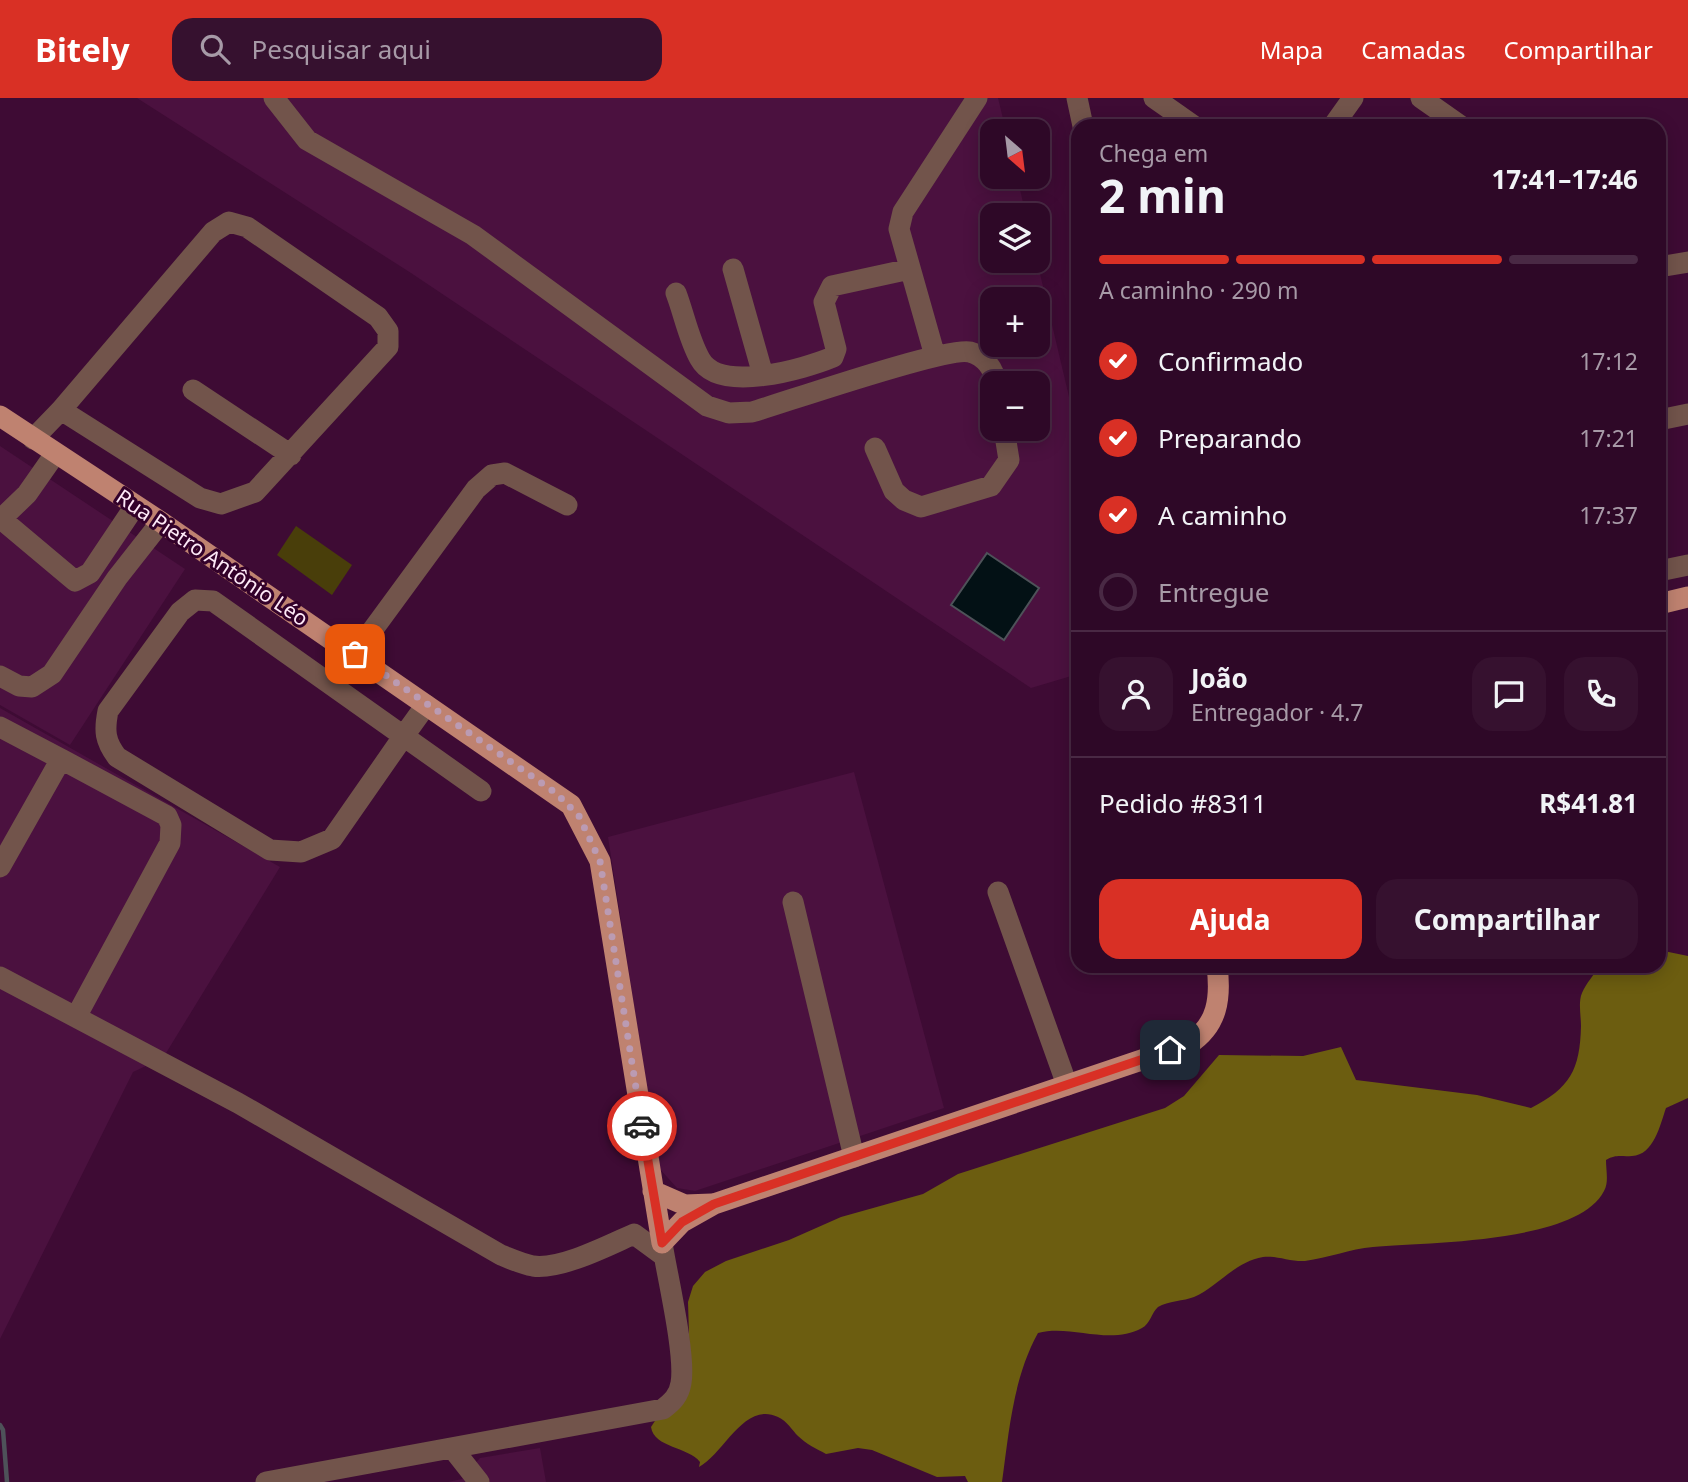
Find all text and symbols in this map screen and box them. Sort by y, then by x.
search box [172,18,662,81]
text: Bitely [35,27,130,72]
icon: search [196,30,234,68]
text: Pesquisar aqui [252,31,431,67]
text: Mapa [1260,33,1323,66]
text: Camadas [1361,33,1465,66]
text: Compartilhar [1503,33,1653,66]
north arrow [980,119,1050,189]
map controls [980,119,1050,441]
text: Chega em [1099,137,1208,169]
text: 17:41–17:46 [1491,161,1638,197]
text: 2 min [1099,164,1226,226]
button: layers [980,203,1050,273]
text: A caminho · 290 m [1099,274,1298,306]
button: + [980,287,1050,357]
icon: check [1099,342,1137,380]
text: Confirmado [1158,343,1303,379]
text: 17:12 [1579,345,1638,377]
button: − [980,371,1050,441]
icon: check [1099,419,1137,457]
text: Preparando [1158,420,1302,456]
text: 17:21 [1579,422,1638,454]
street label: Rua Pietro Antônio Léo [111,482,314,632]
icon: check [1099,496,1137,534]
text: A caminho [1158,497,1287,533]
text: 17:37 [1579,499,1638,531]
text: Entregue [1158,574,1270,610]
pin [325,624,385,684]
icon: bag [336,635,374,673]
button: person [1099,657,1173,731]
button: chat [1472,657,1546,731]
button: phone [1564,657,1638,731]
text: João [1191,660,1248,696]
text: Entregador · 4.7 [1191,696,1364,728]
text: Pedido #8311 [1099,785,1267,821]
text: R$41.81 [1539,785,1638,821]
button: Ajuda [1099,879,1362,959]
button: Compartilhar [1376,879,1638,959]
pin [1140,1020,1200,1080]
icon: home [1151,1031,1189,1069]
courier [607,1091,677,1161]
icon: car [623,1107,661,1145]

